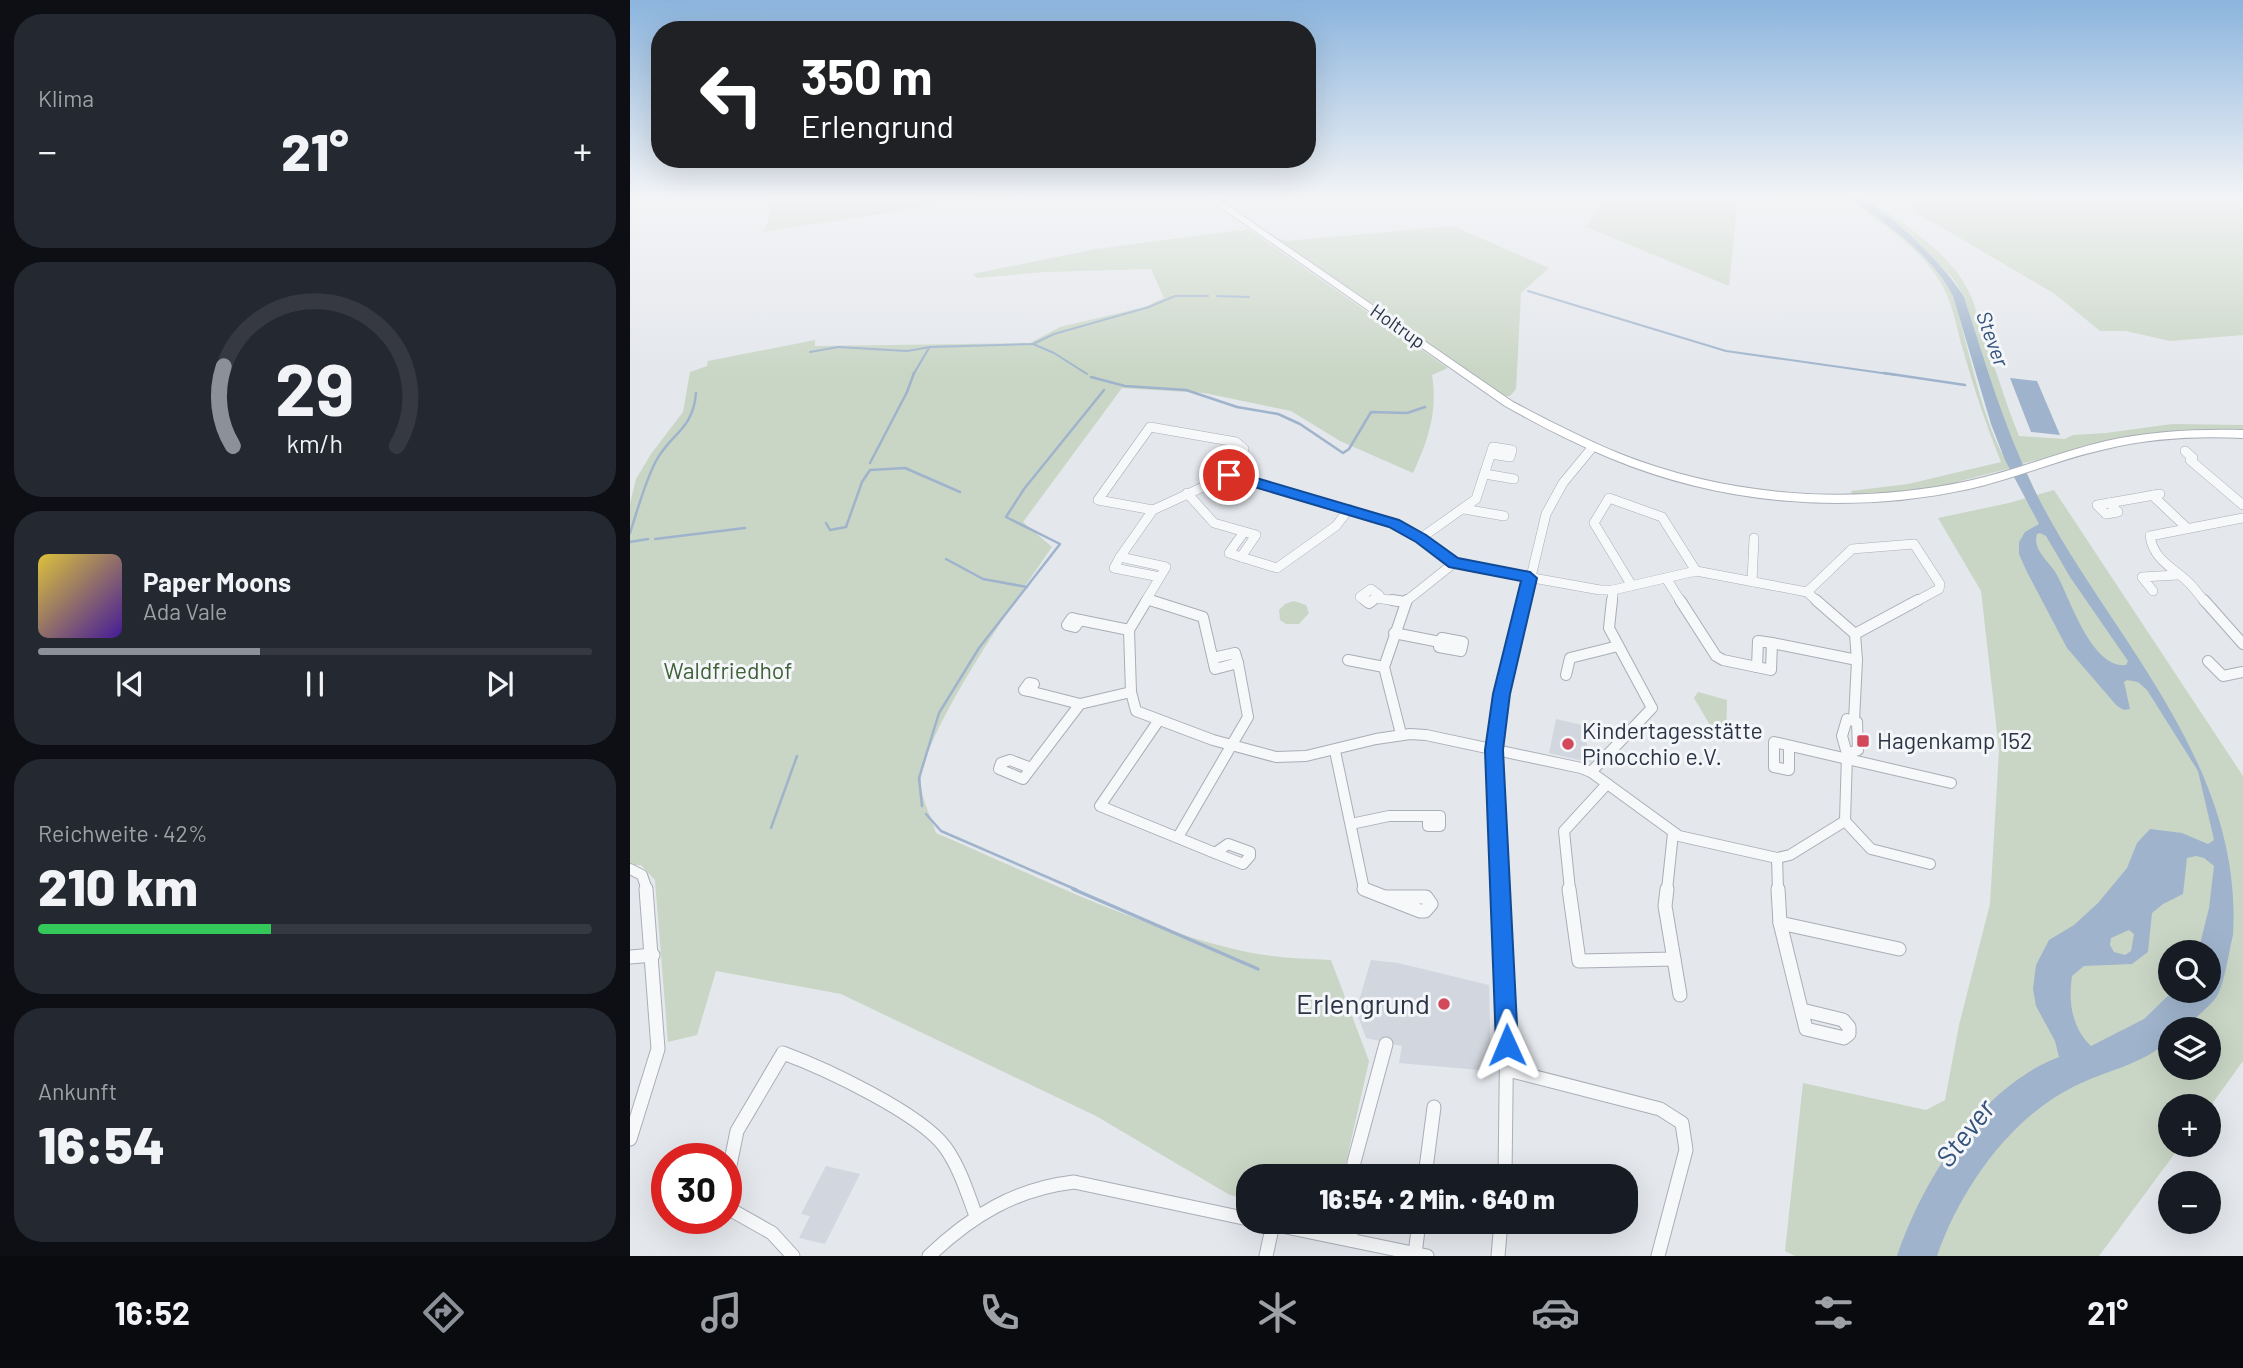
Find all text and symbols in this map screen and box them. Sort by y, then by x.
text: 350 m [801,46,933,105]
icon: left [686,49,777,140]
text: Klima [38,84,94,112]
text: Erlengrund [801,106,954,144]
text: 21° [281,119,349,181]
text: − [38,127,57,173]
text: + [573,127,592,173]
street label: Holtrup [1366,298,1430,353]
water label: Stever [1972,307,2015,370]
text: 29 [275,343,355,431]
text: km/h [287,427,343,457]
pin [1199,445,1259,505]
icon: arrive [1210,456,1248,494]
text: Paper Moons [143,566,291,597]
text: Ada Vale [143,597,227,625]
park label: Waldfriedhof [664,656,792,684]
icon: previous [111,665,149,703]
icon: pause [296,665,334,703]
icon: next [481,665,519,703]
place label: Kindertagesstätte Pinocchio e.V. [1582,716,1763,770]
place label: Hagenkamp 152 [1877,726,2032,754]
marker: Hagenkamp 152 [1855,733,1871,749]
marker: Kindertagesstätte Pinocchio e.V. [1560,736,1576,752]
text: Reichweite · 42% [38,819,207,847]
text: 210 km [38,854,198,916]
map controls [2158,940,2221,1234]
button: search [2158,940,2221,1003]
place label: Erlengrund [1296,986,1430,1020]
marker: Erlengrund [1436,996,1452,1012]
position arrow [1470,1008,1544,1082]
button: layers [2158,1017,2221,1080]
text: Ankunft [38,1077,117,1105]
water label: Stever [1927,1091,2002,1173]
button: + [2158,1094,2221,1157]
text: 16:54 [38,1112,165,1174]
speed limit sign: 30 [651,1143,742,1234]
button: − [2158,1171,2221,1234]
text: 16:54 · 2 Min. · 640 m [1319,1183,1555,1214]
icon: directions [419,1288,468,1337]
icon: music [697,1288,746,1337]
icon: phone [975,1288,1024,1337]
icon: climate [1253,1288,1302,1337]
icon: car [1531,1288,1580,1337]
icon: filters [1809,1288,1858,1337]
text: 16:52 [115,1293,190,1331]
text: 21° [2087,1293,2128,1331]

